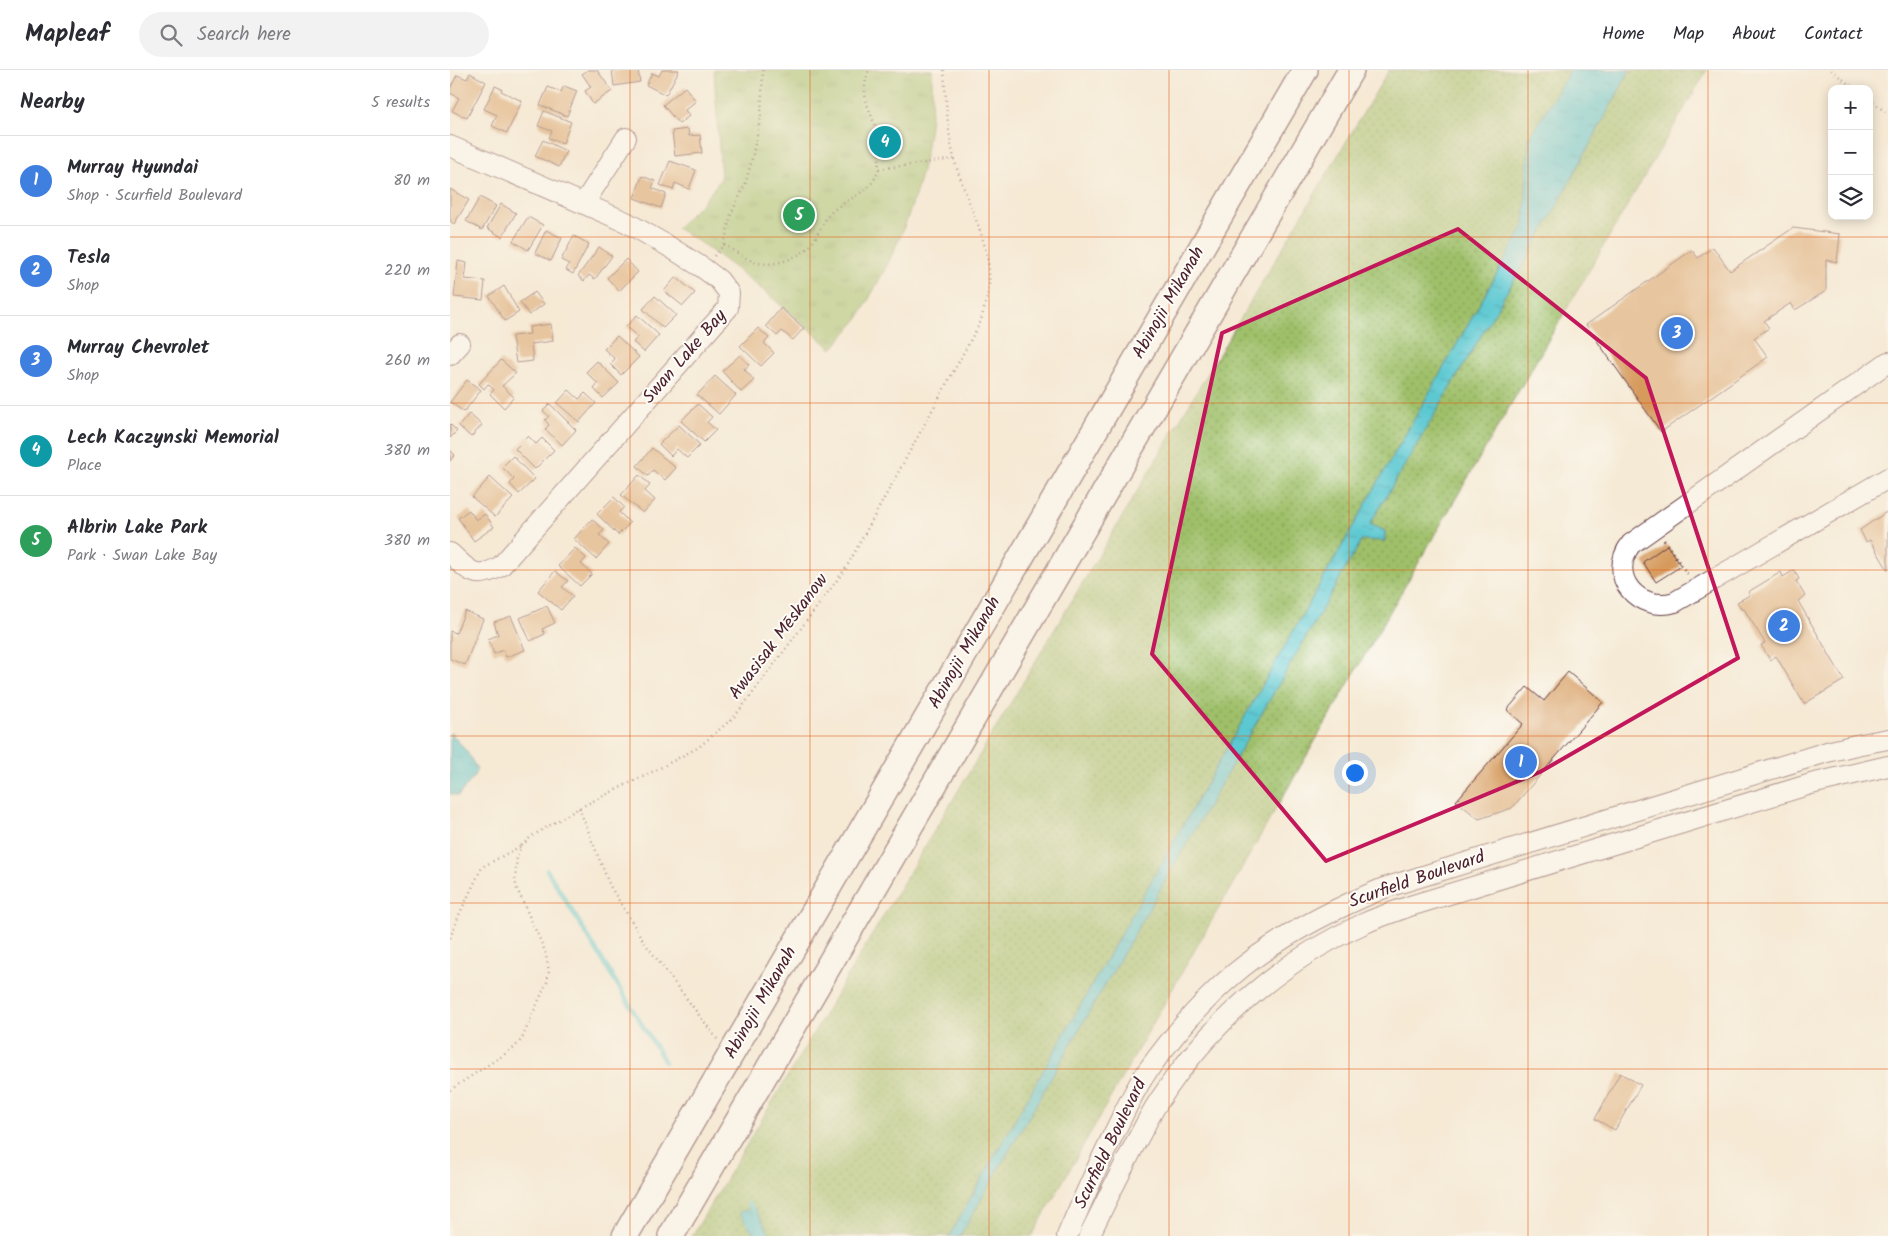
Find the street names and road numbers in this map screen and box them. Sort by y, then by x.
street label: Abinojii Mikanah [1125,241,1213,365]
street label: Swan Lake Bay [636,303,735,411]
street label: Awasisak Mēskanow [722,567,837,706]
street label: Abinojii Mikanah [921,591,1009,715]
street label: Scurfield Boulevard [1345,843,1490,917]
street label: Abinojii Mikanah [717,941,805,1065]
street label: Scurfield Boulevard [1067,1073,1156,1214]

